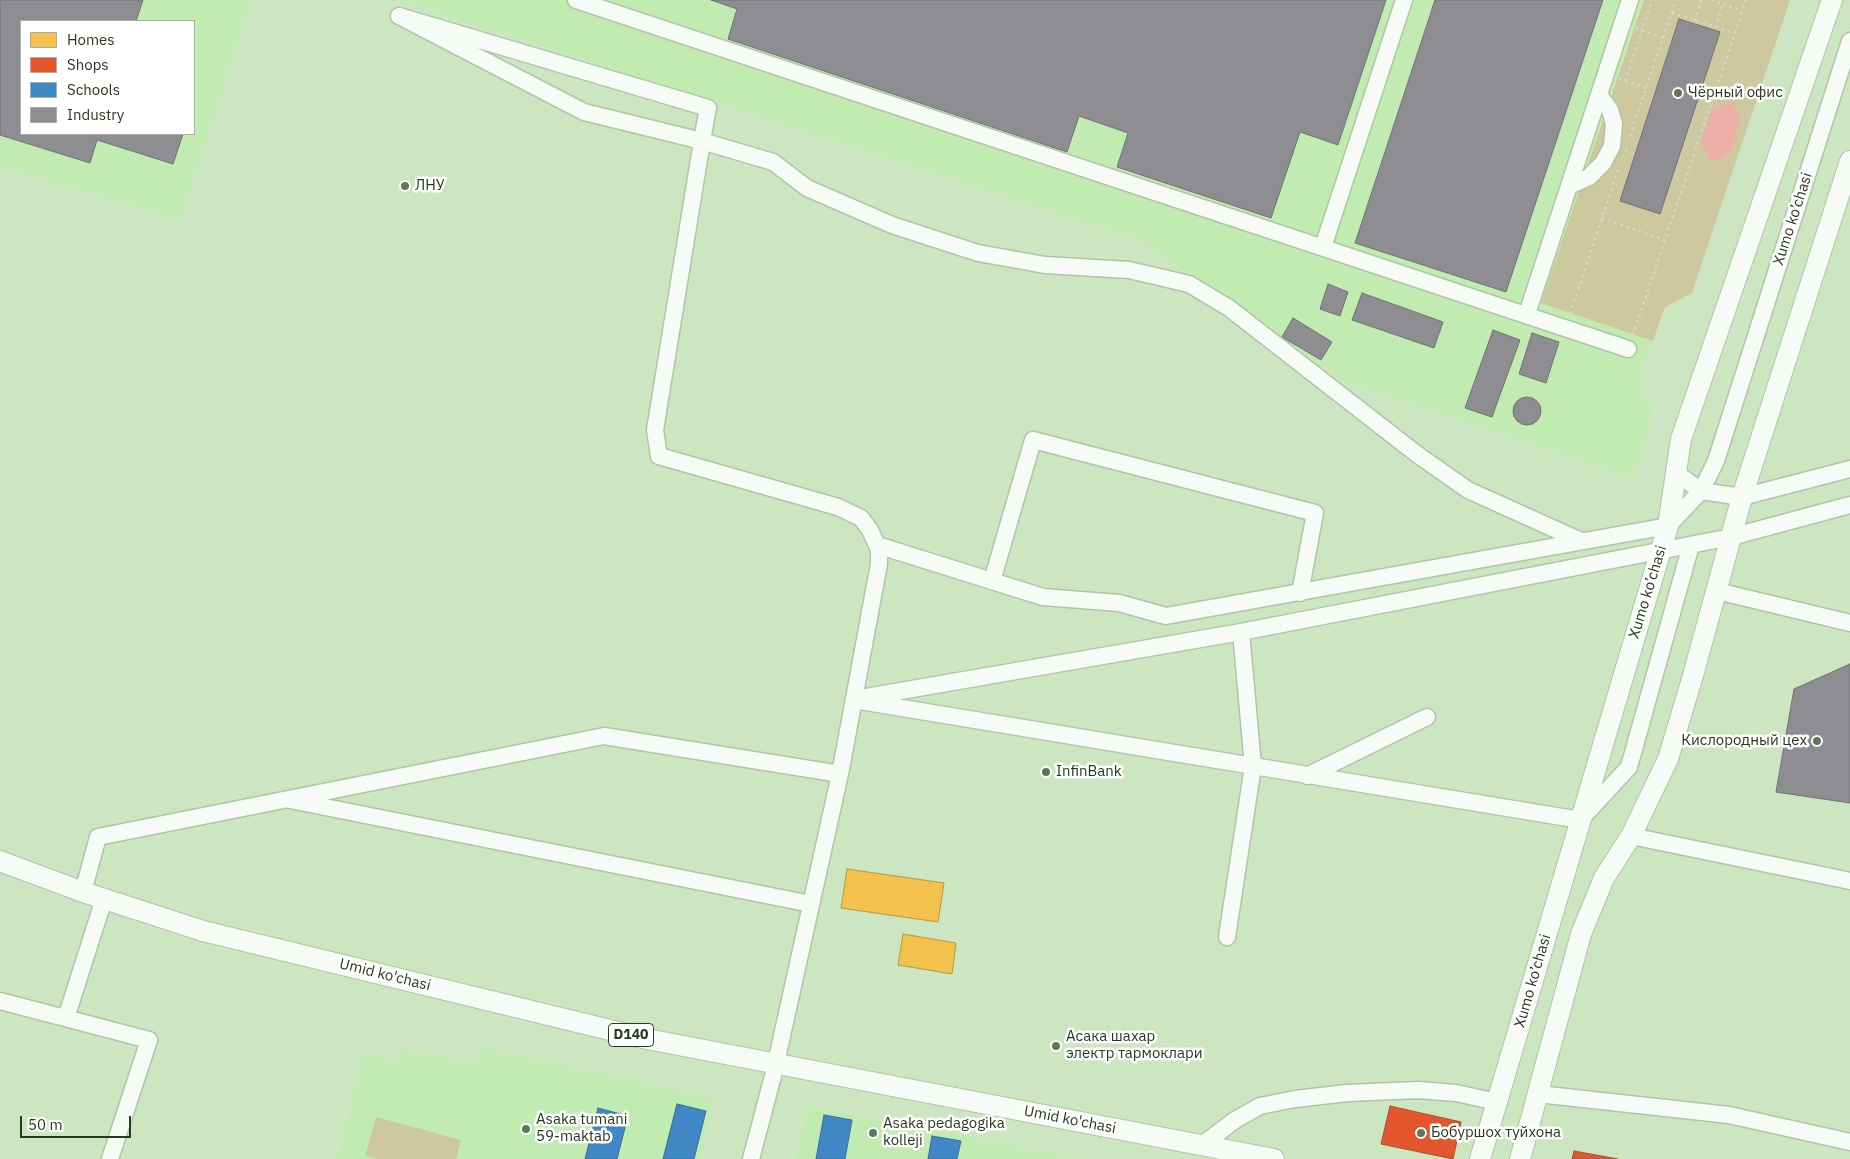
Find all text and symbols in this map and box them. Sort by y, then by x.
legend [20,20,195,135]
text: Homes [67,30,115,49]
text: Shops [67,55,109,74]
text: Schools [67,80,120,99]
place label: Чёрный офис [1688,84,1783,102]
marker: Чёрный офис [1672,87,1684,99]
text: Industry [67,105,124,124]
street label: Xumo ko’chasi [1770,170,1816,268]
place label: ЛНУ [415,177,445,195]
marker: ЛНУ [399,180,411,192]
street label: Xumo ko’chasi [1625,543,1671,641]
place label: Кислородный цех [1681,732,1807,750]
marker: Кислородный цех [1811,735,1823,747]
place label: InfinBank [1056,763,1122,781]
marker: InfinBank [1040,766,1052,778]
street label: Xumo ko’chasi [1511,932,1555,1030]
street label: Umid ko'chasi [337,955,433,995]
road number: D140 [608,1024,654,1046]
place label: Асака шахар электр тармоклари [1066,1028,1203,1063]
marker: Асака шахар электр тармоклари [1050,1040,1062,1052]
street label: Umid ko'chasi [1022,1102,1118,1138]
scale bar [22,1106,134,1138]
place label: Asaka tumani 59-maktab [536,1111,627,1146]
text: 50 m [28,1115,63,1134]
place label: Asaka pedagogika kolleji [883,1115,1005,1150]
marker: Asaka tumani 59-maktab [520,1123,532,1135]
place label: Бобуршох туйхона [1431,1124,1561,1142]
marker: Asaka pedagogika kolleji [867,1127,879,1139]
marker: Бобуршох туйхона [1415,1127,1427,1139]

